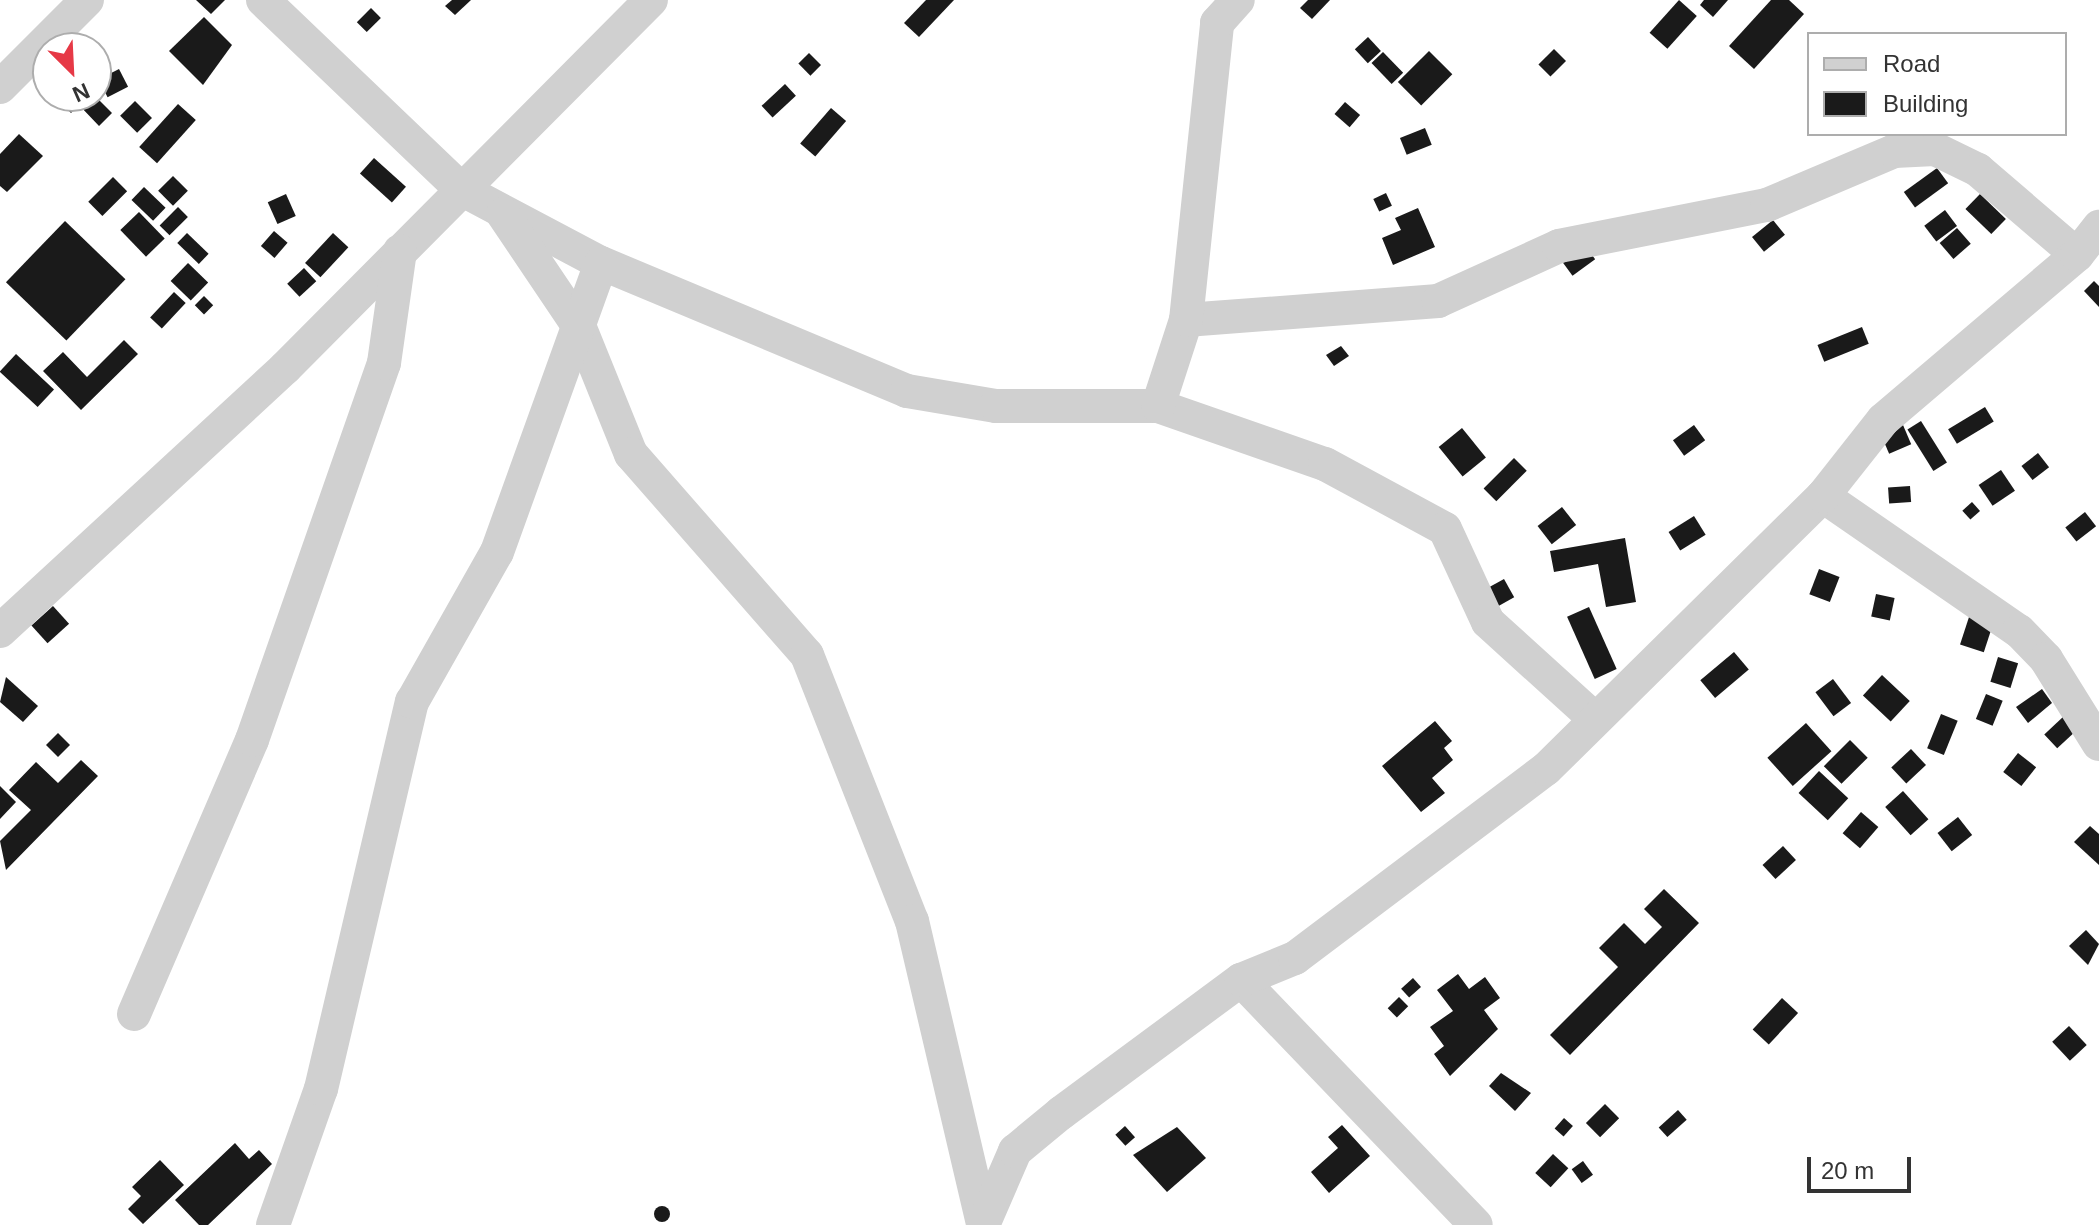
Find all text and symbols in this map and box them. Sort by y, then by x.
north arrow [32,32,112,112]
legend [1807,32,2067,136]
text: Road [1883,50,1940,77]
text: N [69,78,94,107]
text: Building [1883,90,1968,117]
scale bar [1811,1141,1915,1191]
text: 20 m [1821,1157,1874,1184]

